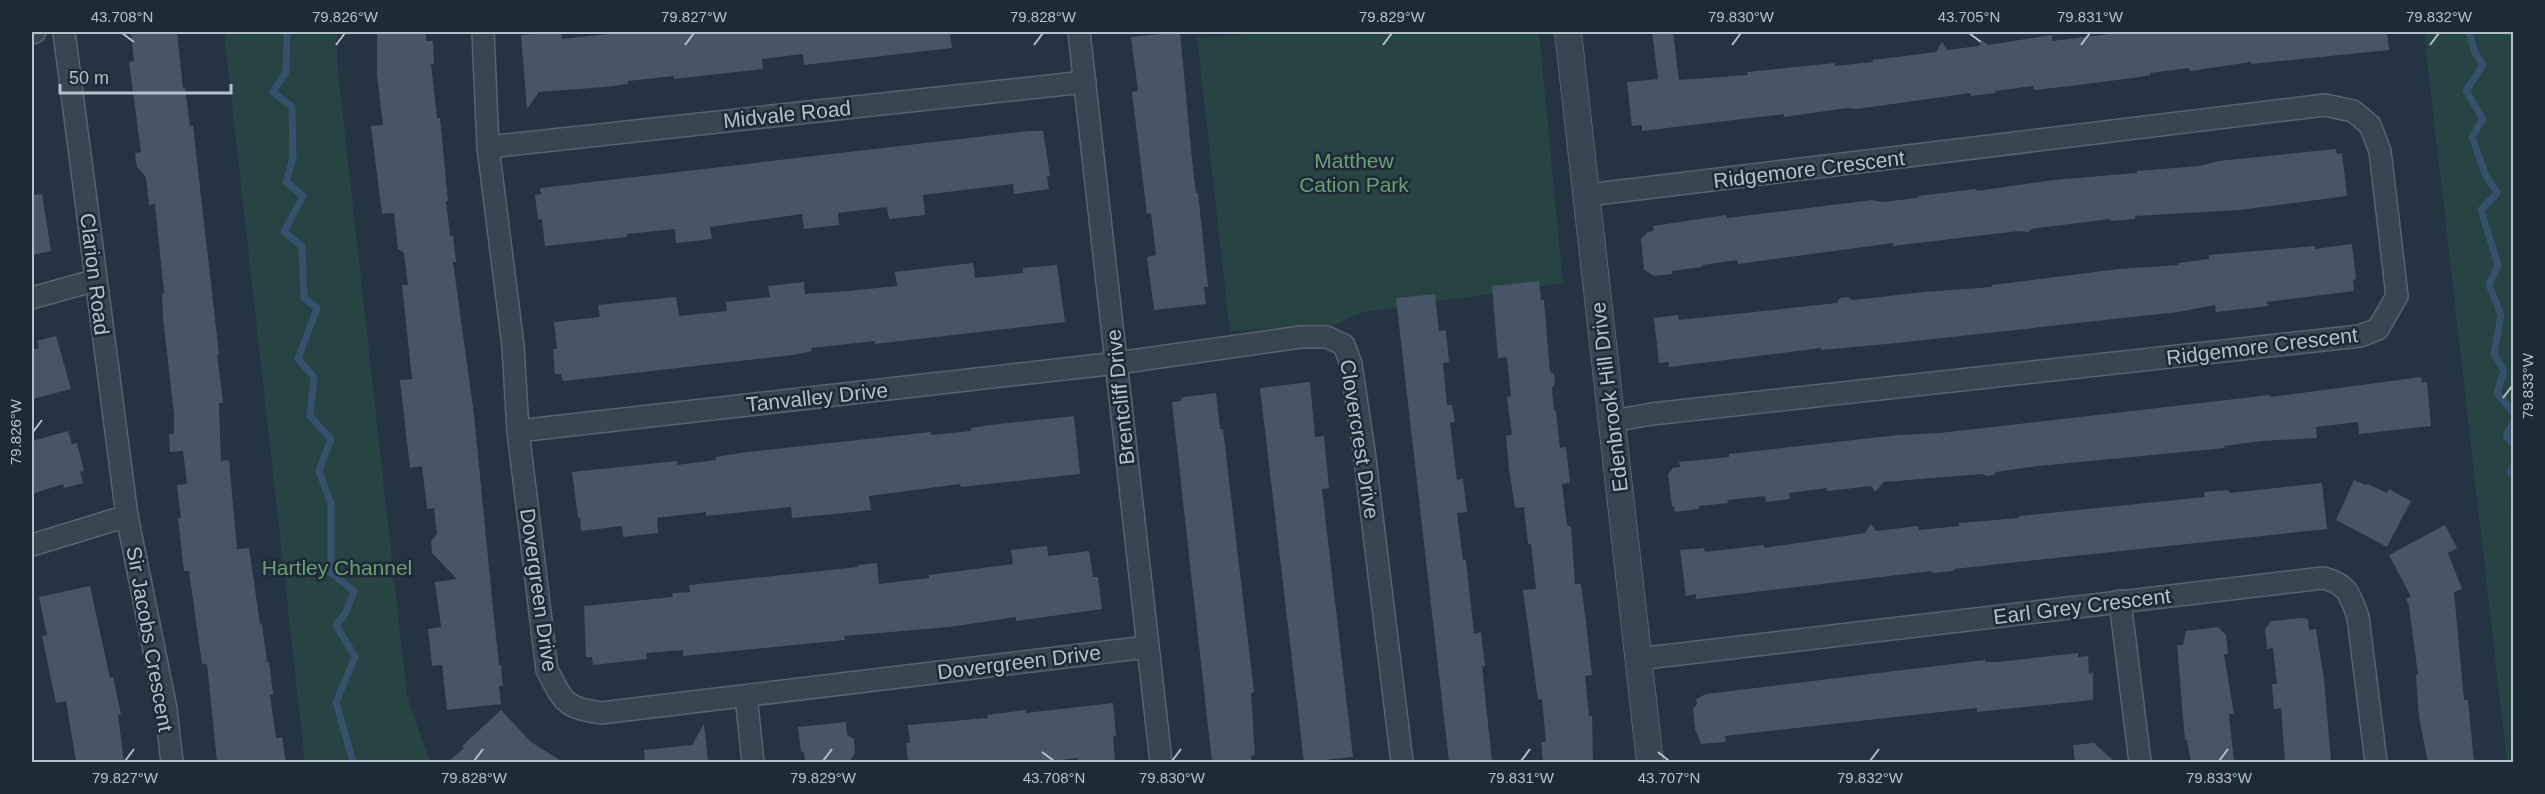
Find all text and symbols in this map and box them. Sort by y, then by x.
text: 43.708°N [91,8,153,25]
text: 79.826°W [312,8,379,25]
text: 79.827°W [661,8,728,25]
text: 79.828°W [1010,8,1077,25]
text: 79.829°W [1359,8,1426,25]
text: 79.830°W [1708,8,1775,25]
text: 43.705°N [1938,8,2000,25]
text: 79.831°W [2057,8,2124,25]
text: 79.832°W [2406,8,2473,25]
scale bar [60,57,231,95]
text: 50 m [69,68,109,88]
street label: Midvale Road [722,96,852,132]
street label: Ridgemore Crescent [1712,146,1906,192]
park label: Matthew Cation Park [1299,149,1409,196]
street label: Clarion Road [76,212,114,336]
street label: Edenbrook Hill Drive [1586,301,1632,493]
street label: Ridgemore Crescent [2165,323,2359,369]
street label: Brentcliff Drive [1101,328,1139,466]
text: 79.833°W [2519,352,2536,419]
street label: Clovercrest Drive [1336,358,1384,520]
street label: Tanvalley Drive [745,378,889,416]
text: 79.826°W [7,398,24,465]
street label: Dovergreen Drive [516,507,562,673]
street label: Sir Jacobs Crescent [122,544,178,734]
park label: Hartley Channel [262,556,412,579]
street label: Earl Grey Crescent [1992,584,2172,628]
street label: Dovergreen Drive [936,641,1102,683]
text: 79.827°W [92,769,159,786]
text: 79.828°W [441,769,508,786]
text: 79.829°W [790,769,857,786]
text: 43.708°N [1023,769,1085,786]
text: 79.830°W [1139,769,1206,786]
text: 79.831°W [1488,769,1555,786]
text: 43.707°N [1638,769,1700,786]
text: 79.832°W [1837,769,1904,786]
text: 79.833°W [2186,769,2253,786]

